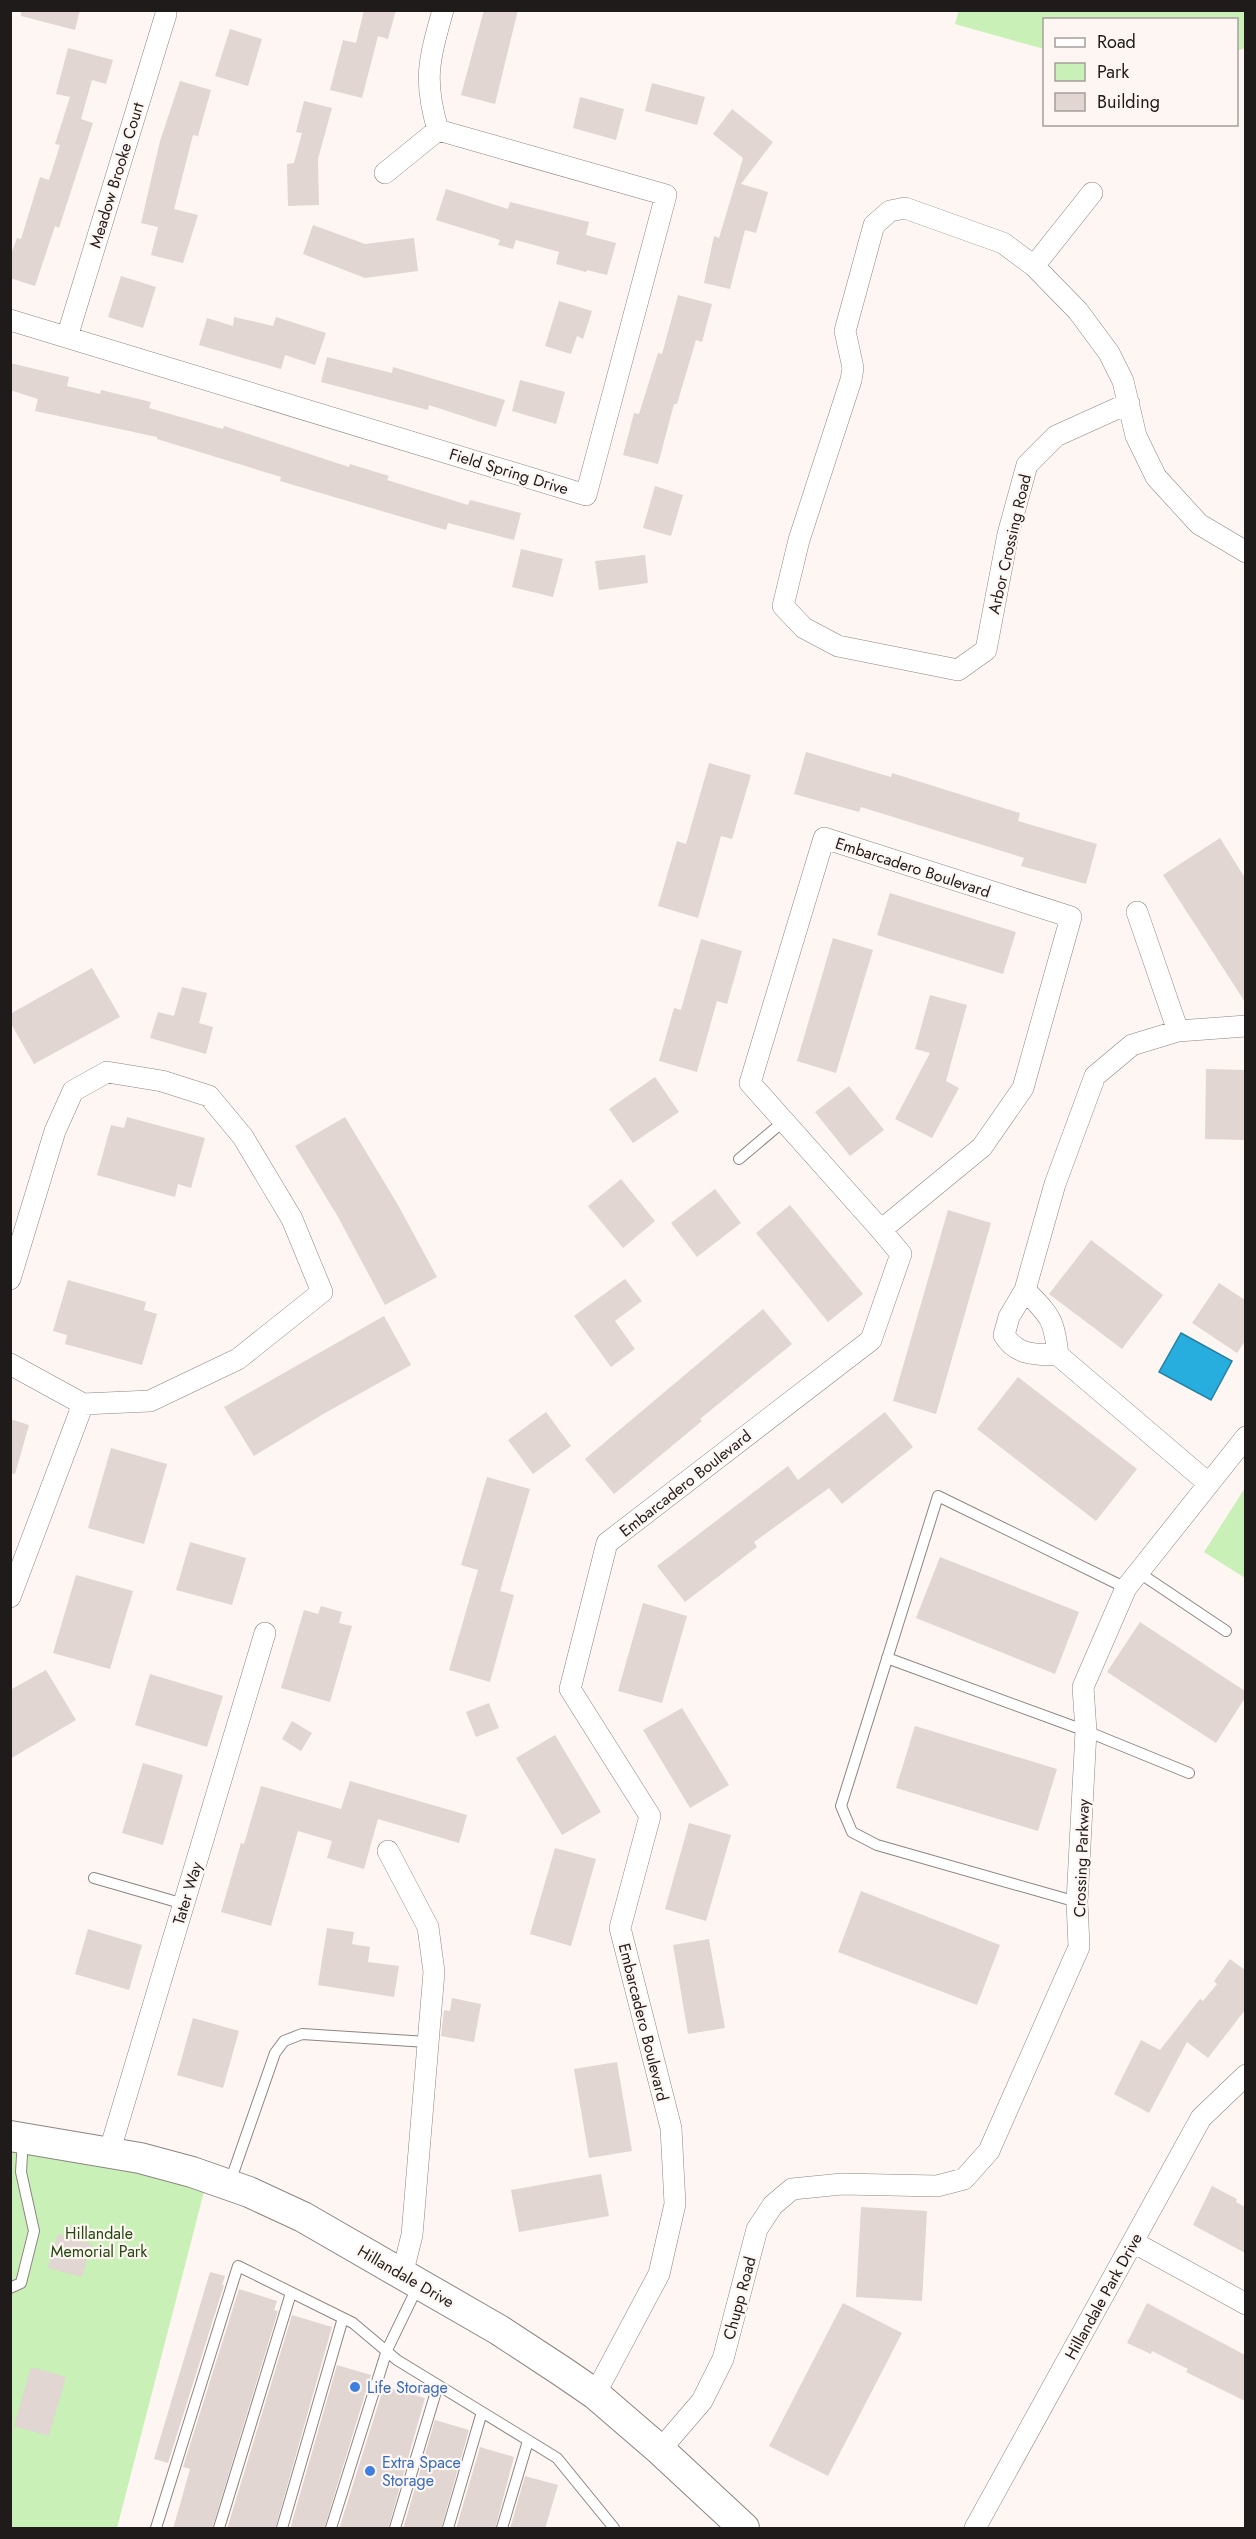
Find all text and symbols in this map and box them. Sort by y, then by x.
legend [1043,18,1238,126]
text: Road [1097,29,1136,55]
text: Park [1097,59,1129,85]
text: Building [1097,89,1160,115]
street label: Meadow Brooke Court [83,99,150,251]
street label: Field Spring Drive [446,442,571,501]
street label: Arbor Crossing Road [982,472,1037,616]
street label: Embarcadero Boulevard [832,832,993,903]
street label: Embarcadero Boulevard [614,1424,756,1542]
street label: Crossing Parkway [1068,1797,1095,1918]
street label: Tater Way [167,1858,208,1927]
street label: Embarcadero Boulevard [613,1941,674,2103]
park label: Hillandale Memorial Park [51,2222,148,2263]
street label: Hillandale Park Drive [1059,2229,1148,2364]
street label: Hillandale Drive [353,2239,458,2313]
street label: Chupp Road [717,2254,762,2342]
place label: Life Storage [367,2376,448,2399]
marker: Life Storage [348,2380,362,2394]
place label: Extra Space Storage [382,2451,461,2492]
marker: Extra Space Storage [363,2464,377,2478]

